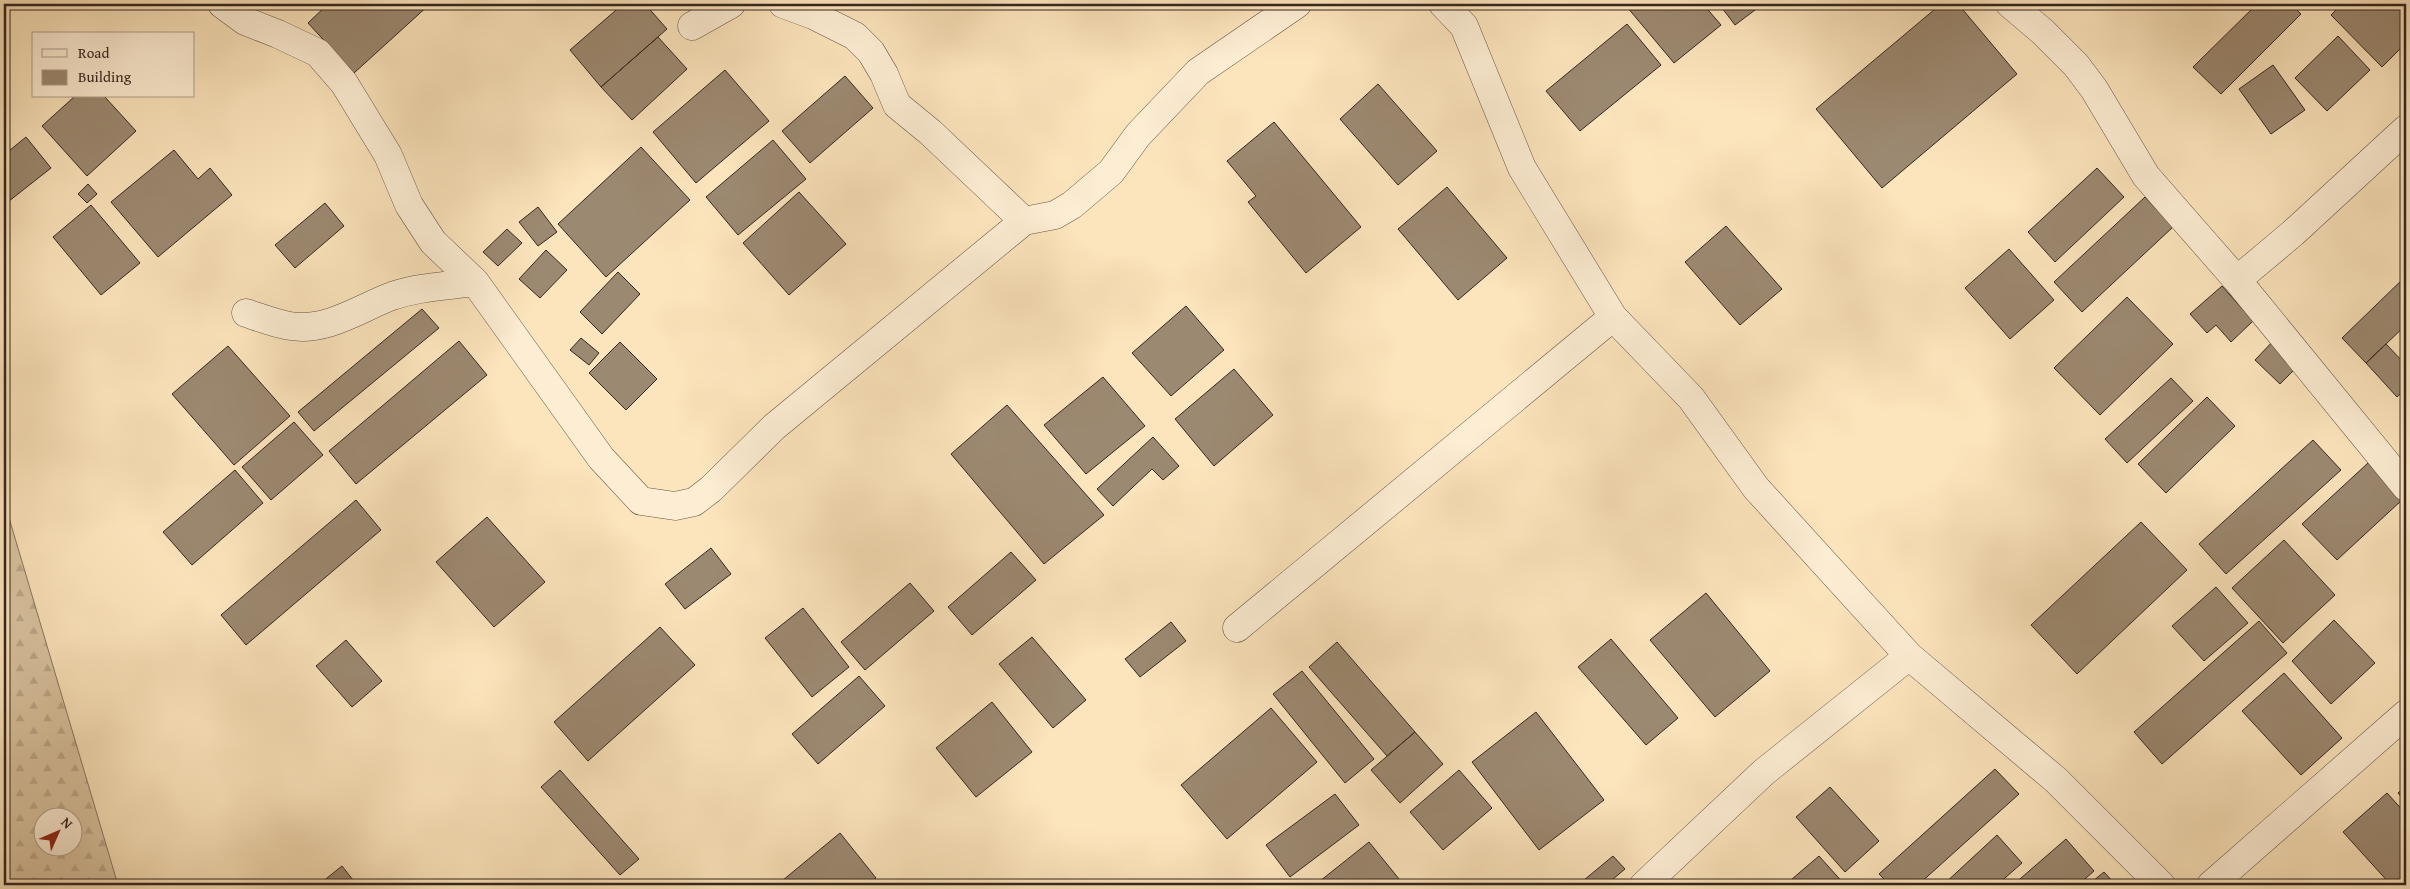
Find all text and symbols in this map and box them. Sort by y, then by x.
legend [32,32,195,98]
text: Road [78,42,109,63]
text: Building [78,66,132,87]
north arrow [32,806,82,856]
text: N [57,812,78,834]

